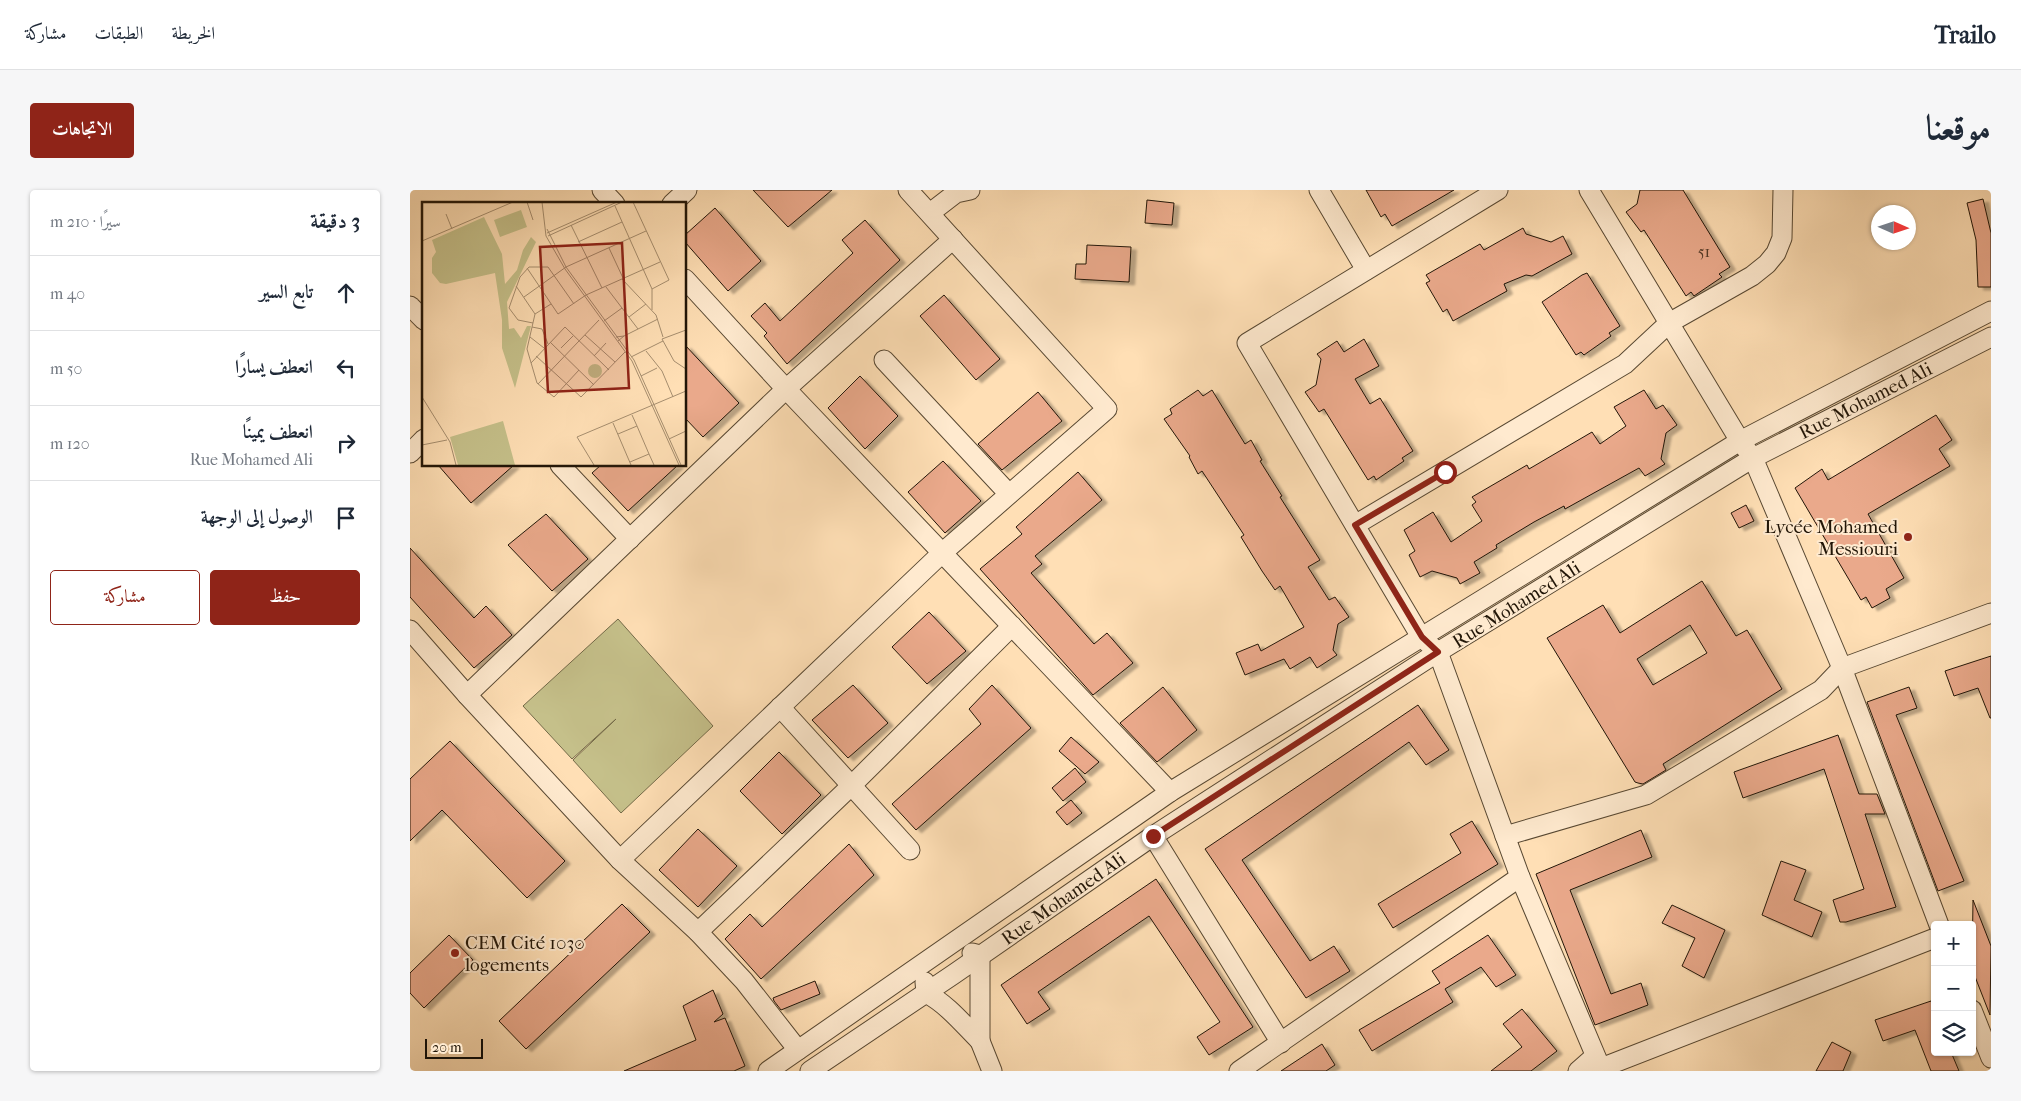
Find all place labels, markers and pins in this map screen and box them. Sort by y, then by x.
place label: Lycée Mohamed Messiouri [1764,516,1899,560]
marker: Lycée Mohamed Messiouri [1902,531,1914,543]
place label: CEM Cité 1030 logements [464,932,585,976]
marker: CEM Cité 1030 logements [449,947,461,959]

